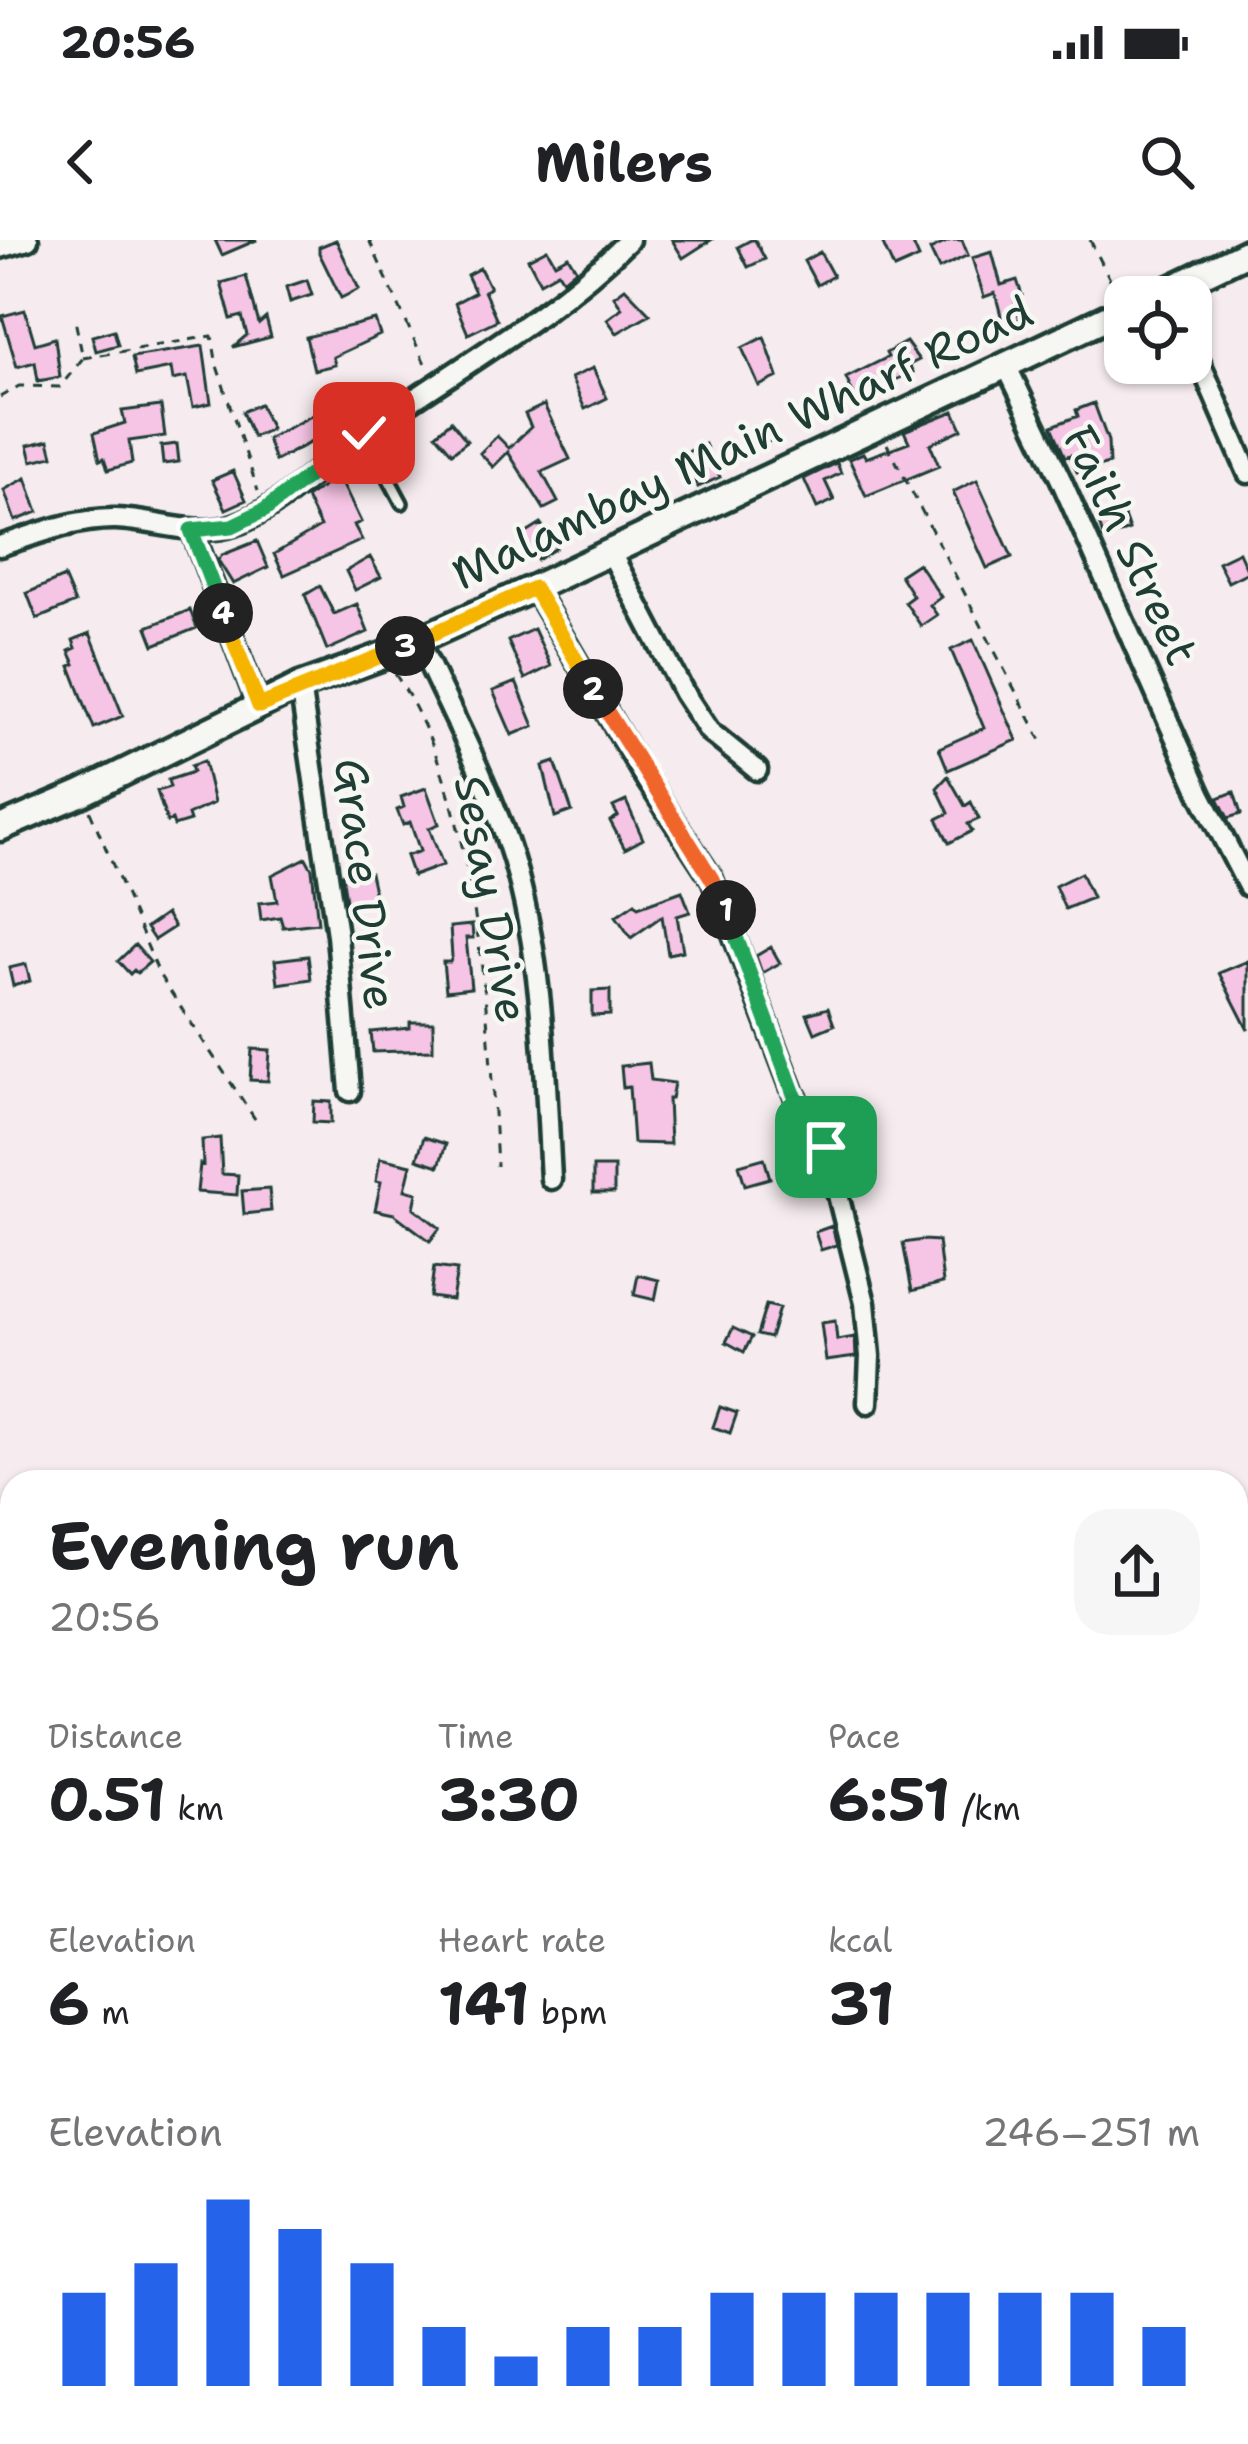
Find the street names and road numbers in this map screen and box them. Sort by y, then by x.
street label: Malambay Main Wharf Road [442,281,1042,603]
street label: Faith Street [1049,415,1213,675]
street label: Grace Drive [321,755,411,1013]
street label: Sesay Drive [441,771,543,1027]

